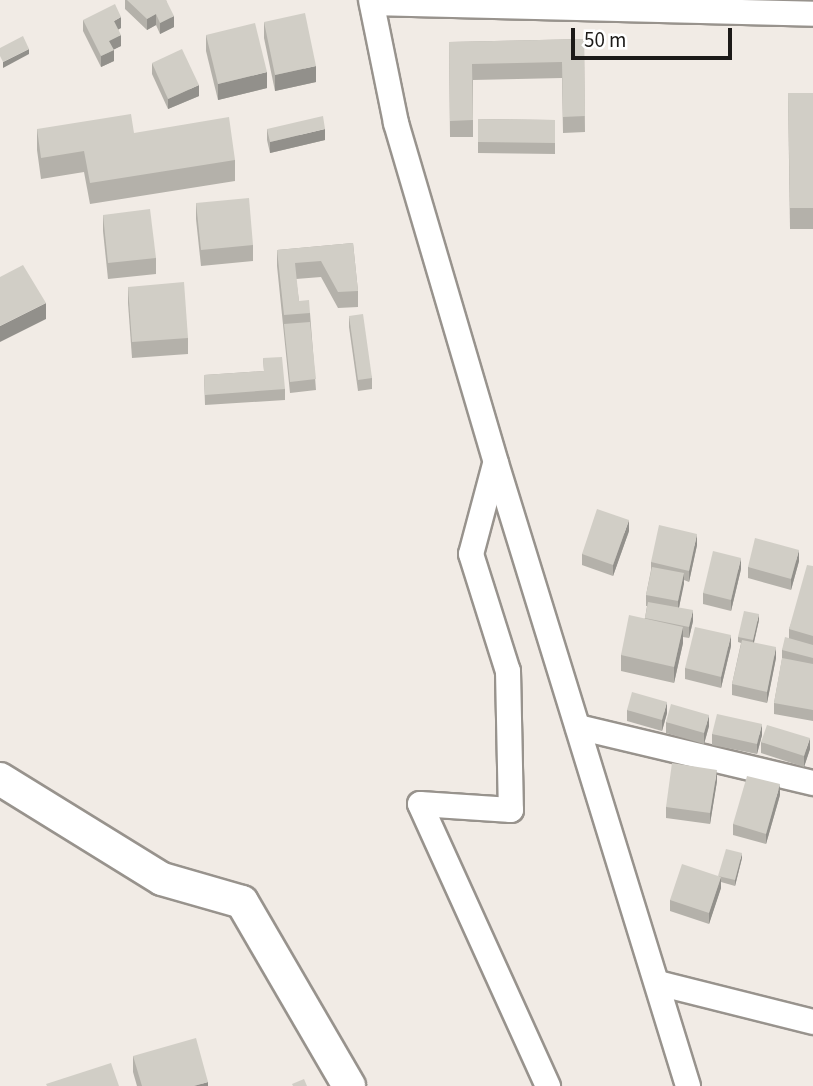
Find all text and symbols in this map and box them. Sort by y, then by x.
scale bar [575,14,736,58]
text: 50 m [584,25,626,55]

